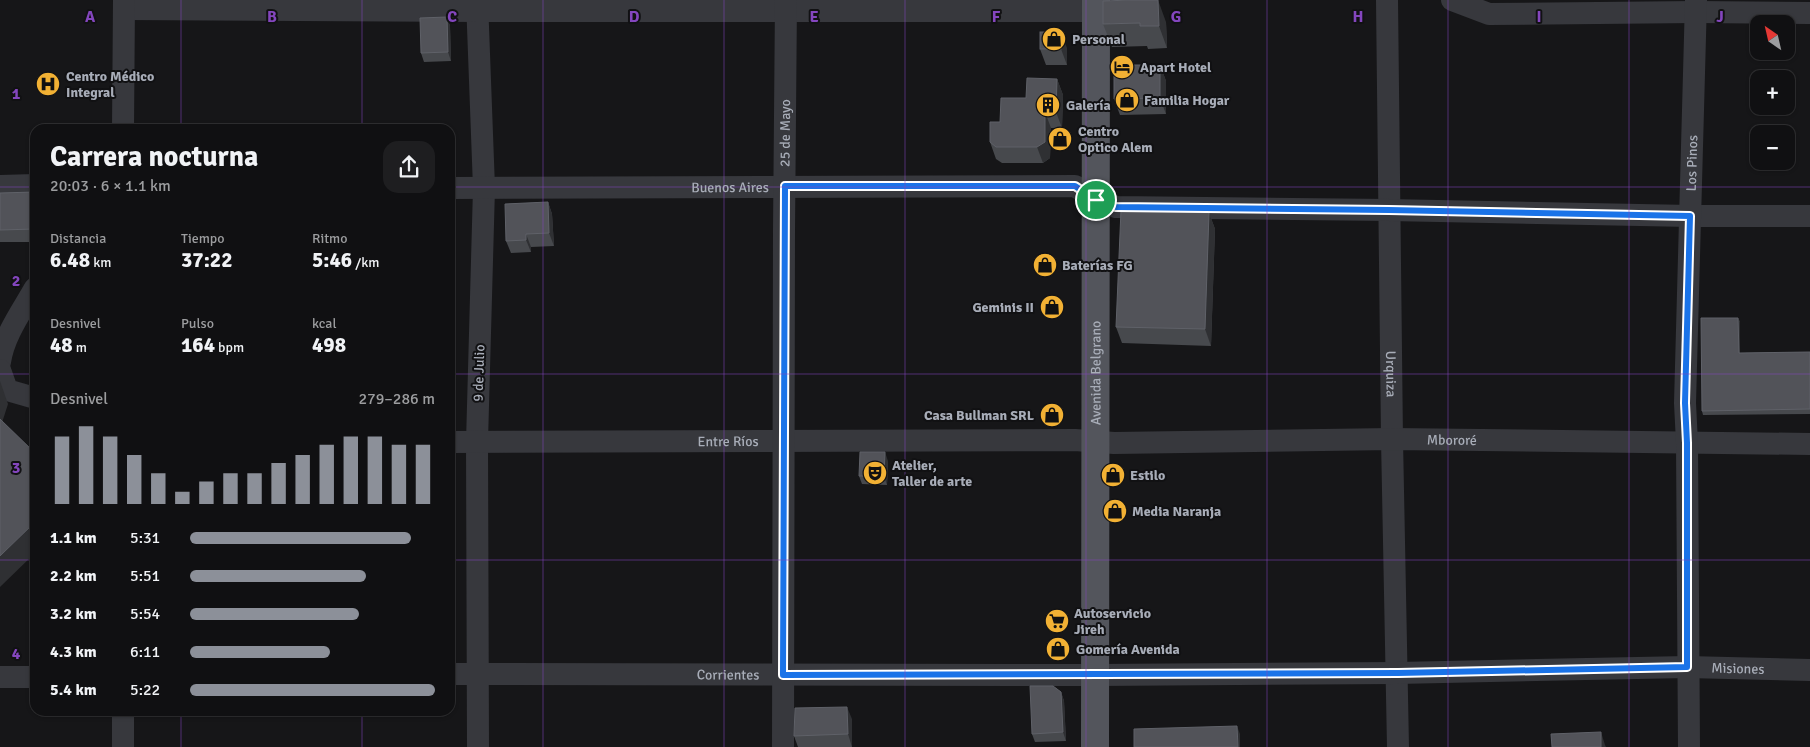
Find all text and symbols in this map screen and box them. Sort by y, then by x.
text: A [85,7,96,27]
text: B [267,7,277,27]
text: C [447,7,457,27]
text: D [629,7,640,27]
text: E [809,7,819,27]
text: F [992,7,1001,27]
text: G [1171,7,1181,27]
text: H [1353,7,1363,27]
text: I [1536,7,1542,27]
text: J [1716,7,1724,27]
north arrow [1750,15,1795,60]
map controls [1750,15,1795,170]
shop icon: Personal [1041,26,1067,52]
place label: Personal [1072,31,1126,48]
hotel icon: Apart Hotel [1109,54,1135,80]
place label: Apart Hotel [1140,59,1212,76]
place label: Centro Médico Integral [66,68,154,101]
button: + [1750,70,1795,115]
hospital icon: Centro Médico Integral [35,71,61,97]
text: 1 [12,84,21,104]
shop icon: Familia Hogar [1114,87,1140,113]
building icon: Galería [1035,92,1061,118]
place label: Familia Hogar [1144,92,1230,109]
place label: Galería [1066,97,1111,114]
street label: 25 de Mayo [776,99,794,167]
place label: Centro Optico Alem [1078,123,1153,156]
button: − [1750,125,1795,170]
shop icon: Centro Optico Alem [1047,126,1073,152]
street label: Los Pinos [1682,135,1701,191]
text: Carrera nocturna [50,140,258,174]
button: share [383,141,435,193]
text: 20:03 · 6 × 1.1 km [50,176,171,196]
street label: Buenos Aires [691,178,769,196]
pin [1075,179,1117,221]
icon: arrive [1082,186,1110,214]
text: Distancia [50,230,106,247]
text: Tiempo [181,230,225,247]
text: Ritmo [312,230,347,247]
text: 6.48 [50,247,90,273]
text: 37:22 [181,247,233,273]
text: 5:46 [312,247,352,273]
shop icon: Baterías FG [1032,252,1058,278]
text: km [90,254,111,271]
text: /km [352,254,379,271]
place label: Baterías FG [1062,257,1133,274]
text: 2 [12,271,20,291]
shop icon: Geminis II [1039,294,1065,320]
place label: Geminis II [972,299,1034,316]
text: Desnivel [50,315,101,332]
text: Pulso [181,315,214,332]
text: kcal [312,315,337,332]
street label: Avenida Belgrano [1087,321,1104,425]
text: 48 [50,332,73,358]
text: 164 [181,332,215,358]
text: 498 [312,332,346,358]
text: m [73,339,87,356]
text: bpm [215,339,244,356]
street label: 9 de Julio [470,344,488,402]
street label: Urquiza [1382,351,1400,397]
text: Desnivel [50,389,108,409]
text: 279–286 m [358,389,435,409]
shop icon: Casa Bullman SRL [1039,402,1065,428]
place label: Casa Bullman SRL [924,407,1035,424]
street label: Mbororé [1427,431,1477,449]
street label: Entre Ríos [697,433,759,450]
place label: Atelier, Taller de arte [892,457,972,490]
text: 3 [12,458,20,478]
theatre icon: Atelier, Taller de arte [862,460,888,486]
shop icon: Estilo [1100,462,1126,488]
place label: Estilo [1130,467,1165,484]
shop icon: Media Naranja [1102,498,1128,524]
place label: Media Naranja [1132,503,1221,520]
text: 1.1 km [50,528,97,548]
text: 5:31 [130,528,160,548]
text: 2.2 km [50,566,97,586]
text: 5:51 [130,566,160,586]
text: 3.2 km [50,604,97,624]
text: 5:54 [130,604,160,624]
place label: Autoservicio Jireh [1074,605,1151,638]
supermarket icon: Autoservicio Jireh [1044,608,1070,634]
shop icon: Gomería Avenida [1045,636,1071,662]
place label: Gomería Avenida [1076,641,1180,658]
text: 4.3 km [50,642,97,662]
text: 6:11 [130,642,160,662]
text: 4 [12,644,21,664]
street label: Misiones [1711,659,1765,677]
street label: Corrientes [697,666,759,683]
text: 5.4 km [50,680,97,700]
text: 5:22 [130,680,160,700]

